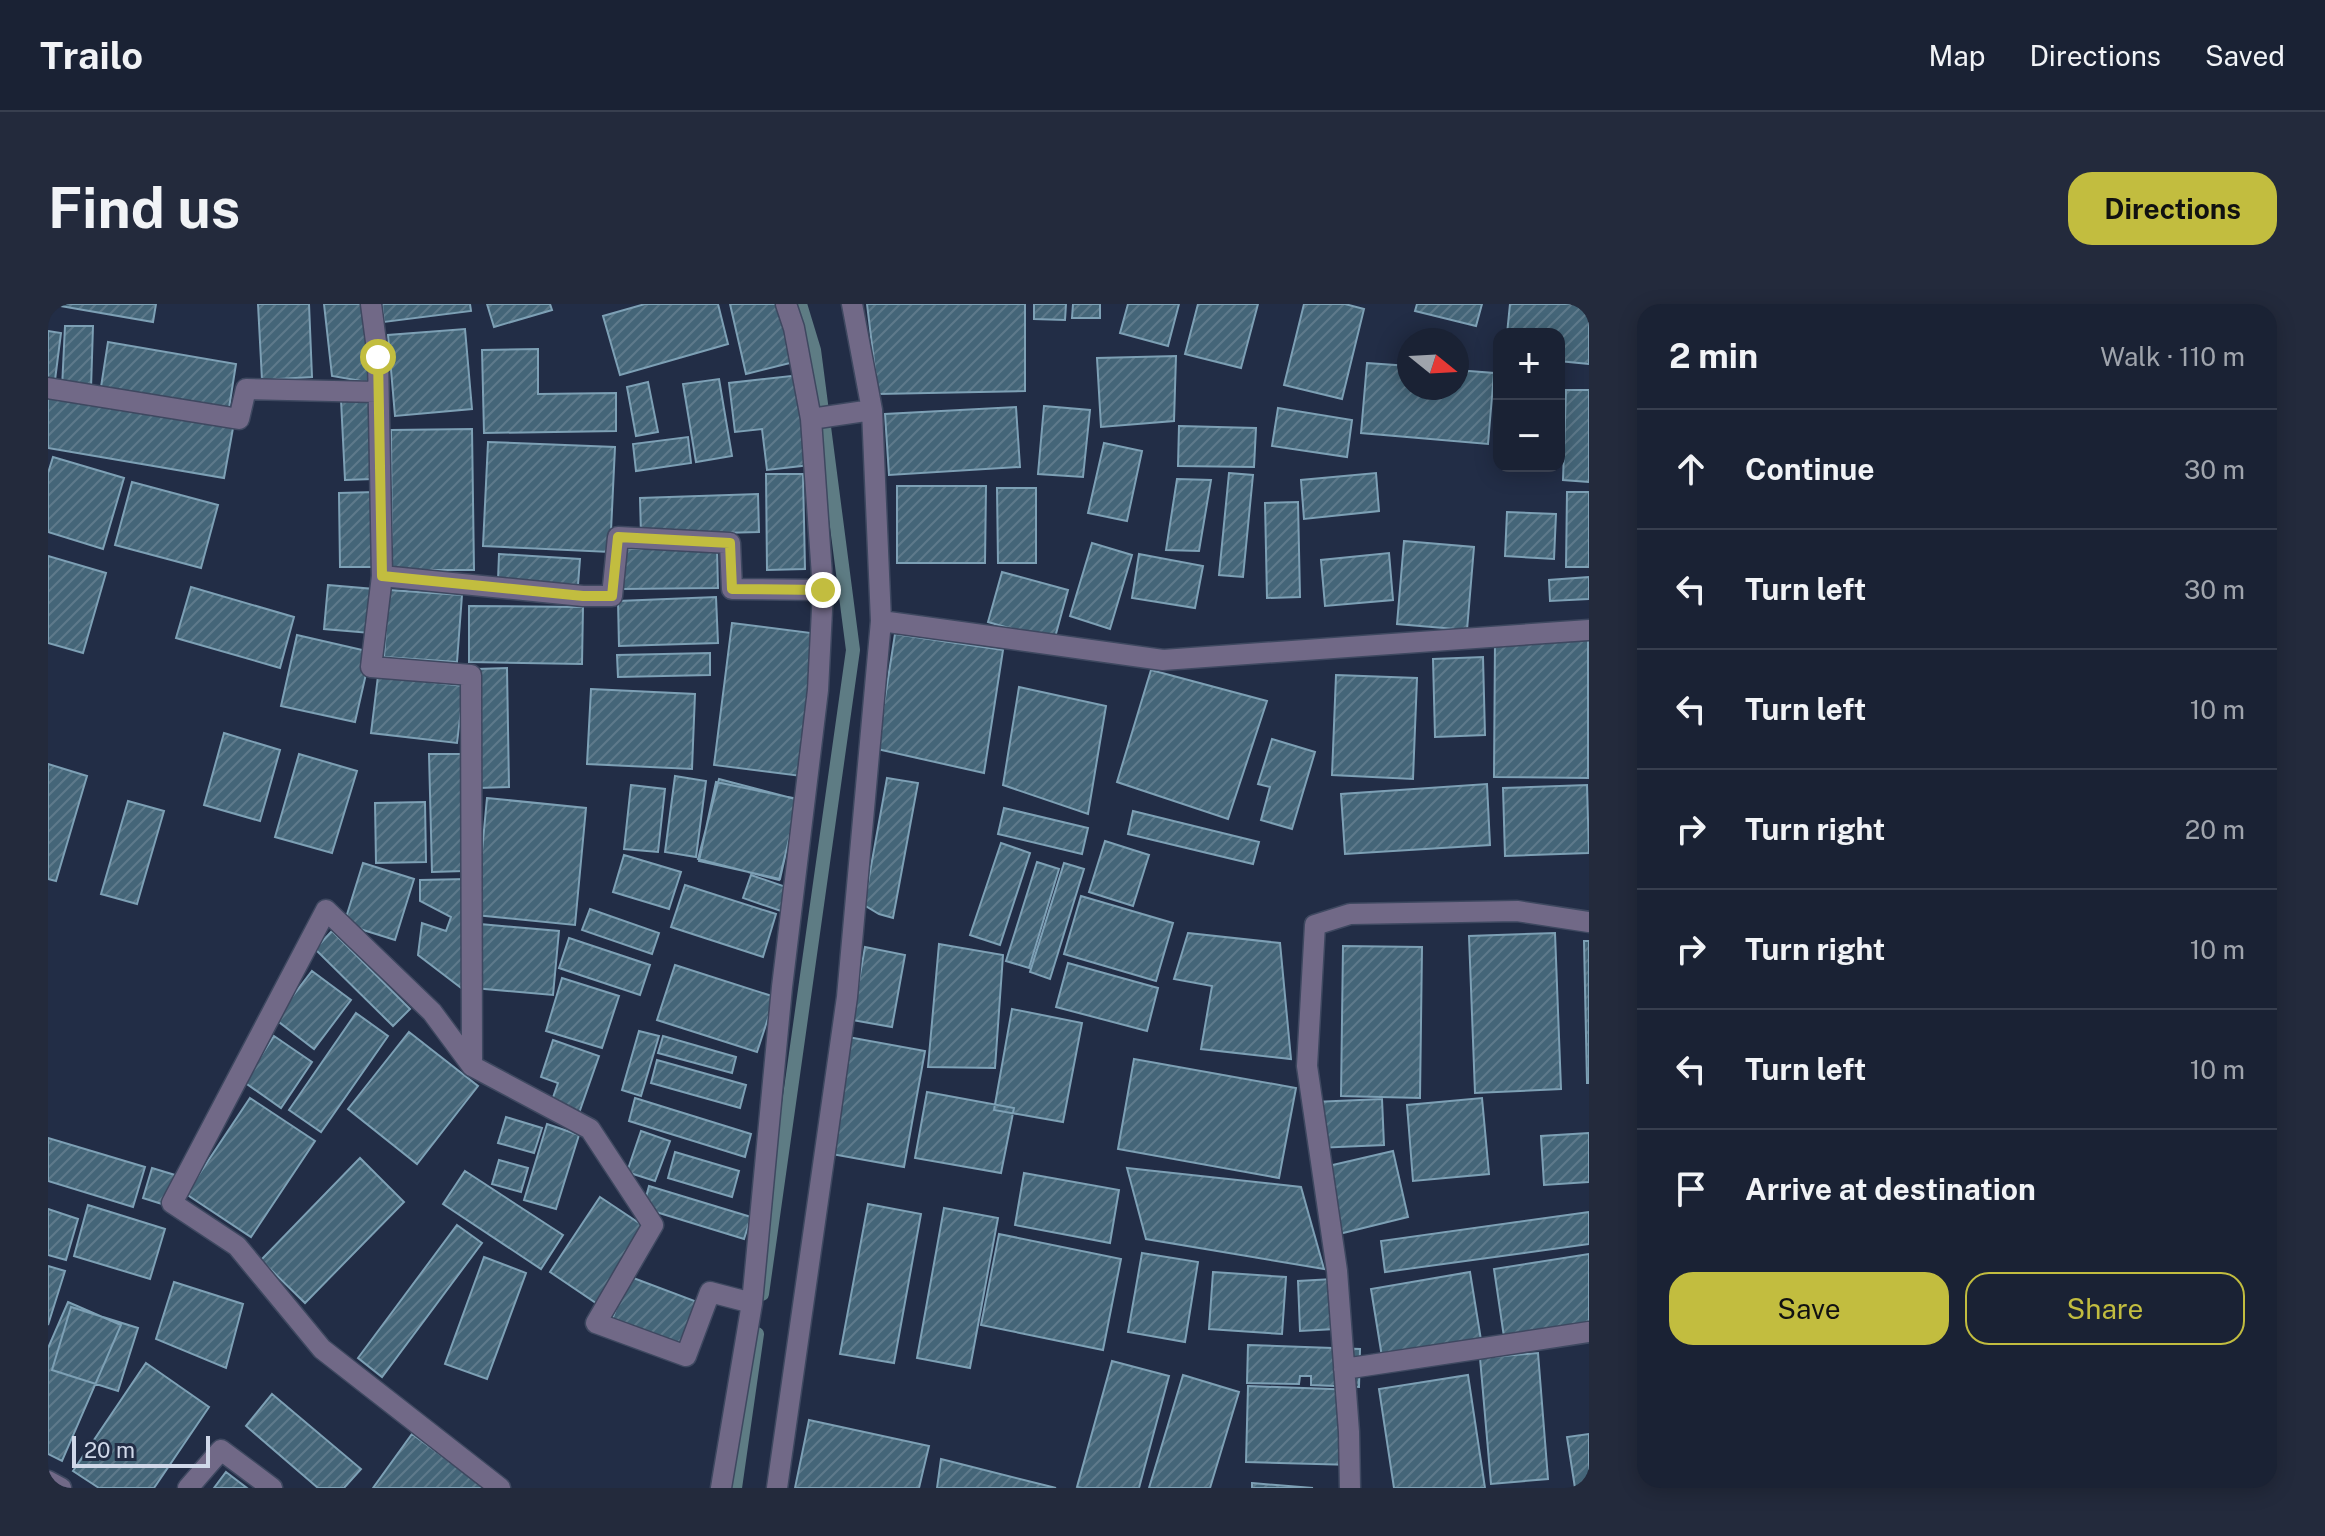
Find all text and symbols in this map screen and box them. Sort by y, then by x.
text: Trailo [40,33,143,78]
text: Map [1929,39,1985,72]
text: Directions [2029,39,2161,72]
text: Saved [2205,39,2285,72]
button: Directions [2068,172,2277,245]
text: Find us [48,175,240,241]
north arrow [1397,328,1469,400]
map controls [1493,328,1565,472]
button: + [1493,328,1565,400]
text: 2 min [1669,336,1758,376]
route start [360,339,396,375]
text: Walk · 110 m [2100,341,2245,372]
button: − [1493,400,1565,472]
icon: ahead [1669,447,1713,491]
text: Continue [1745,451,1875,487]
text: 30 m [2184,454,2245,485]
icon: left [1669,567,1713,611]
text: Turn left [1745,571,1866,607]
route end [805,572,841,608]
text: 30 m [2184,574,2245,605]
icon: left [1669,687,1713,731]
text: Turn left [1745,691,1866,727]
text: 10 m [2190,694,2245,725]
icon: right [1669,807,1713,851]
text: Turn right [1745,811,1885,847]
text: 20 m [2185,814,2245,845]
icon: right [1669,927,1713,971]
text: Turn right [1745,931,1885,967]
text: 10 m [2190,934,2245,965]
icon: left [1669,1047,1713,1091]
text: Turn left [1745,1051,1866,1087]
text: 10 m [2190,1054,2245,1085]
icon: arrive [1669,1167,1713,1211]
text: Arrive at destination [1745,1171,2036,1207]
button: Save [1669,1272,1949,1345]
button: Share [1965,1272,2245,1345]
scale bar [72,1432,210,1468]
text: 20 m [84,1437,135,1463]

